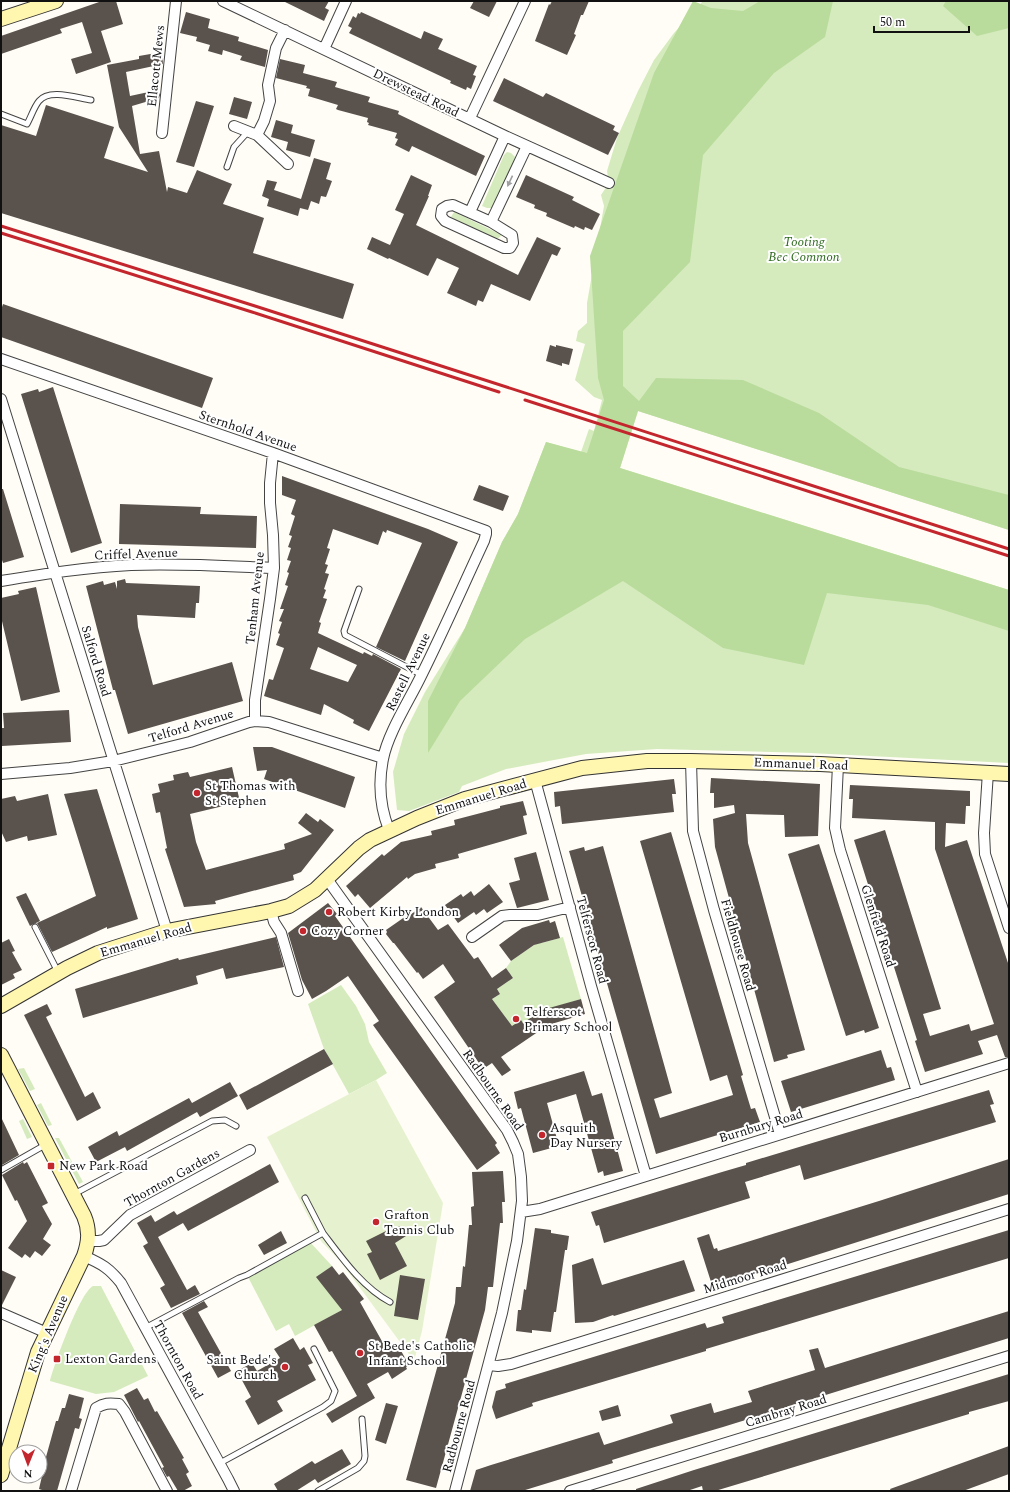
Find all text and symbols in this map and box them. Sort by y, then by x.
scale bar [874,8,969,34]
text: 50 m [880,13,905,32]
street label: Ellacott Mews [142,24,170,108]
street label: Drewstead Road [369,63,463,123]
one-way arrow [507,176,513,187]
park label: Tooting Bec Common [768,232,840,267]
street label: Sternhold Avenue [196,405,300,457]
street label: Criffel Avenue [94,543,178,565]
street label: Tenham Avenue [240,551,270,645]
street label: Salford Road [76,623,116,699]
street label: Rastell Avenue [380,629,436,715]
street label: Telford Avenue [146,704,236,748]
street label: Emmanuel Road [753,752,849,776]
street label: Emmanuel Road [433,774,529,820]
place label: St Thomas with St Stephen [205,776,296,811]
marker: St Thomas with St Stephen [192,788,202,798]
street label: Glenfield Road [855,882,901,970]
street label: Telferscot Road [571,894,613,986]
street label: Fieldhouse Road [715,896,761,994]
place label: Robert Kirby London [337,902,460,922]
marker: Robert Kirby London [324,907,334,917]
street label: Emmanuel Road [98,917,194,963]
place label: Cozy Corner [311,921,384,941]
marker: Cozy Corner [298,926,308,936]
place label: Telferscot Primary School [524,1002,613,1037]
marker: Telferscot Primary School [511,1014,521,1024]
street label: Radbourne Road [457,1045,529,1135]
street label: Burnbury Road [716,1104,806,1148]
place label: Asquith Day Nursery [550,1118,623,1153]
marker: Asquith Day Nursery [537,1130,547,1140]
street label: Thornton Gardens [120,1143,224,1213]
place label: New Park Road [59,1156,148,1176]
marker: New Park Road [46,1161,56,1171]
place label: Grafton Tennis Club [384,1205,454,1240]
marker: Grafton Tennis Club [371,1217,381,1227]
street label: Midmoor Road [701,1255,789,1299]
street label: King's Avenue [23,1292,73,1376]
street label: Thornton Road [148,1317,208,1403]
place label: St Bede's Catholic Infant School [368,1336,473,1371]
marker: St Bede's Catholic Infant School [355,1348,365,1358]
place label: Lexton Gardens [65,1349,157,1369]
place label: Saint Bede's Church [207,1350,277,1385]
marker: Lexton Gardens [52,1354,62,1364]
marker: Saint Bede's Church [280,1362,290,1372]
street label: Radbourne Road [437,1377,481,1475]
street label: Cambray Road [743,1389,829,1433]
north arrow [8,1444,48,1484]
text: N [23,1465,32,1482]

